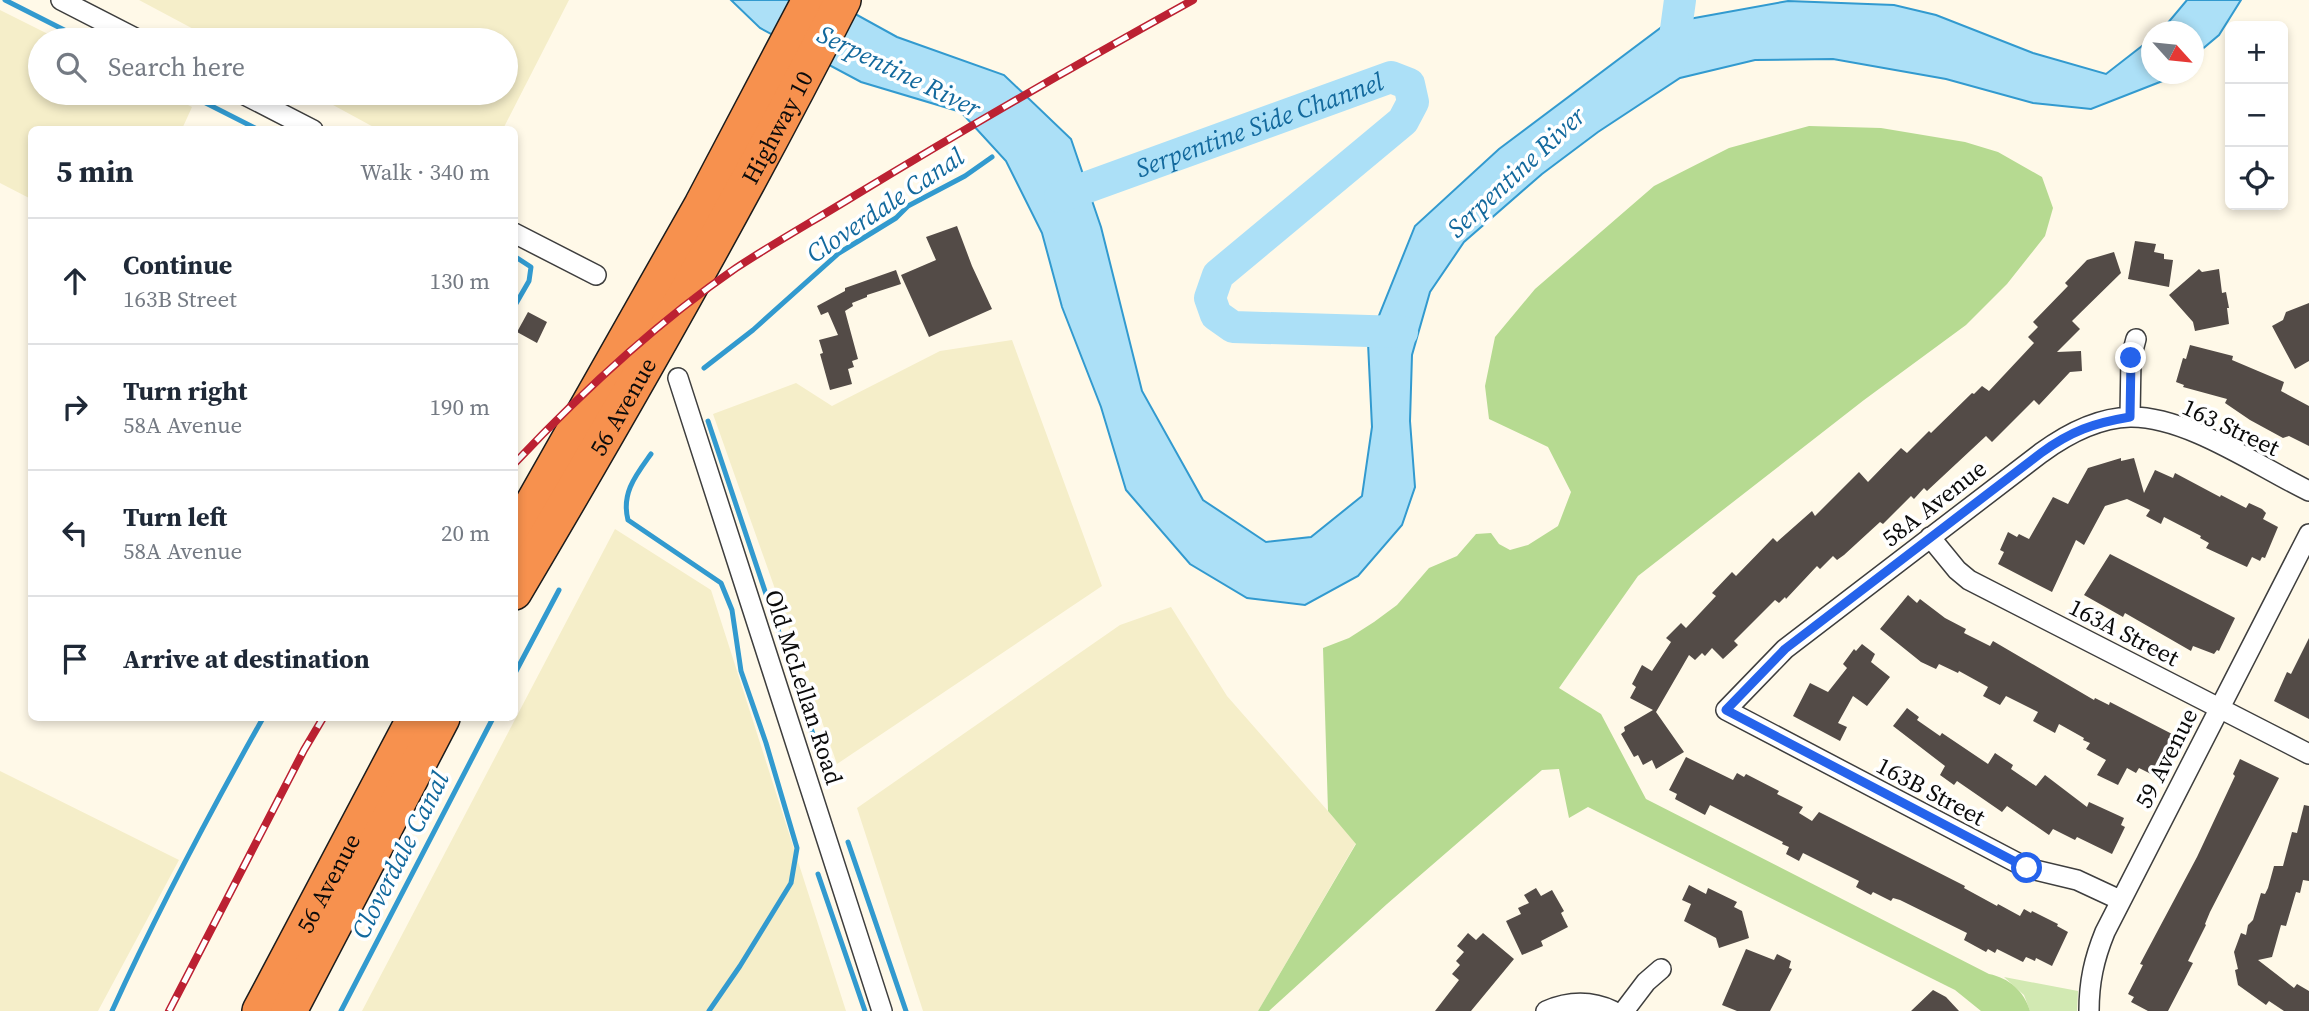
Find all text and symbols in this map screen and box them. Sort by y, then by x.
water label: Serpentine River [811,16,987,126]
north arrow [2141,21,2204,84]
map controls [2225,21,2288,210]
button: + [2225,21,2288,84]
search box [28,28,518,105]
icon: search [52,48,90,86]
text: Search here [108,49,245,85]
water label: Serpentine Side Channel [1131,63,1389,186]
street label: Highway 10 [733,65,820,190]
button: − [2225,84,2288,147]
water label: Serpentine River [1439,98,1594,246]
water label: Cloverdale Canal [799,138,972,271]
button: locate [2225,147,2288,210]
text: 5 min [56,151,134,192]
text: Walk · 340 m [360,156,490,188]
text: Continue [123,247,232,283]
icon: ahead [56,262,94,300]
text: 130 m [429,265,490,297]
text: 163B Street [123,283,237,315]
route end [2115,342,2146,373]
street label: 56 Avenue [581,351,664,462]
text: Turn right [123,373,247,409]
icon: right [56,388,94,426]
street label: 163 Street [2177,390,2285,464]
text: 190 m [429,391,490,423]
text: 58A Avenue [123,409,242,441]
street label: 58A Avenue [1875,452,1993,554]
text: Turn left [123,499,227,535]
icon: left [56,514,94,552]
text: 20 m [441,517,490,549]
text: 58A Avenue [123,535,242,567]
street label: Old McLellan Road [757,585,851,789]
street label: 163A Street [2063,590,2185,674]
icon: arrive [56,640,94,678]
text: Arrive at destination [123,641,370,677]
street label: 59 Avenue [2127,702,2205,814]
street label: 163B Street [1871,749,1991,834]
water label: Cloverdale Canal [342,765,458,945]
street label: 56 Avenue [288,827,368,938]
route start [2011,852,2042,883]

